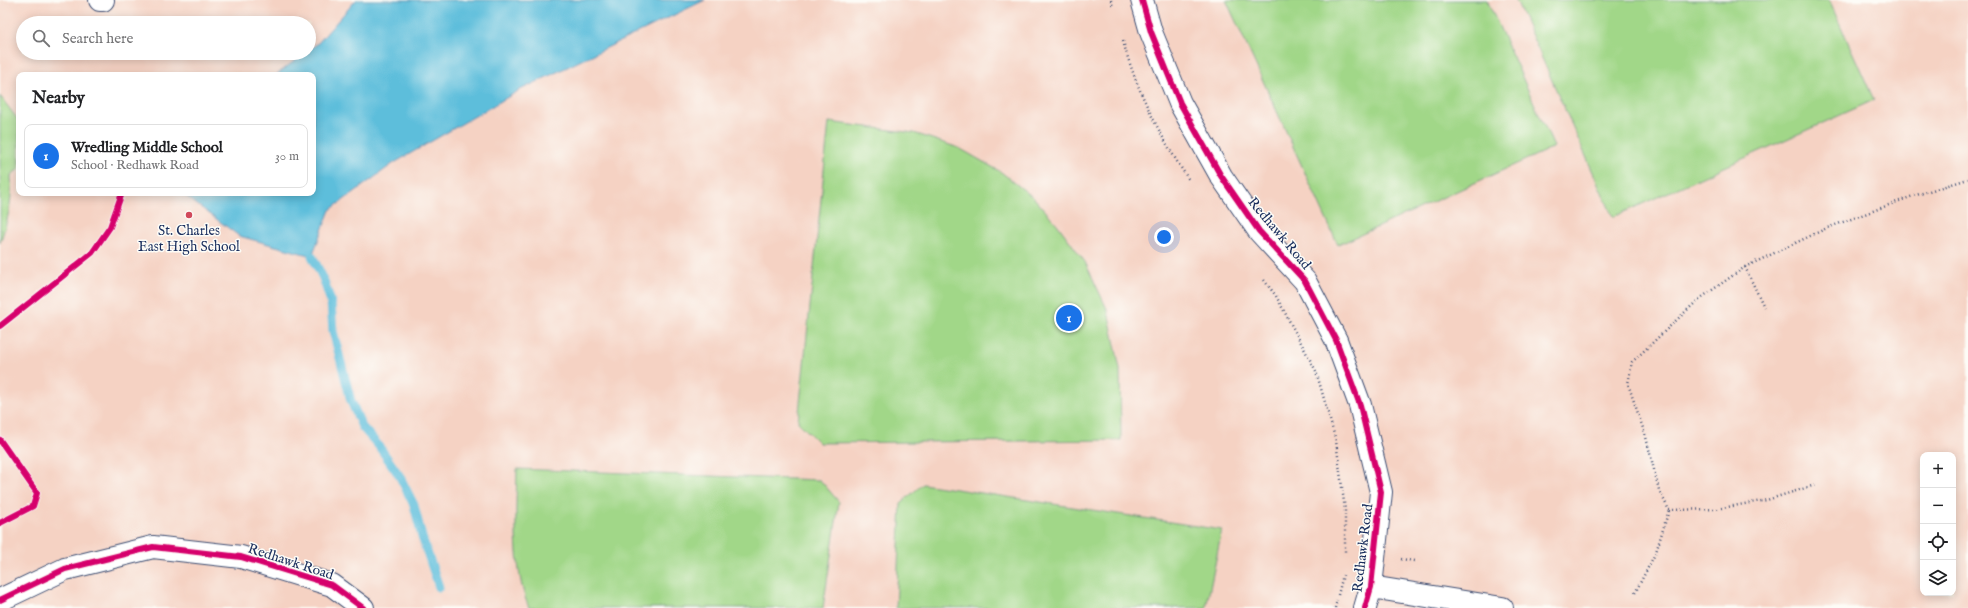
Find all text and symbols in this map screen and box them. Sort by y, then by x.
search box [16,16,316,60]
icon: search [30,27,52,49]
text: Search here [62,29,133,48]
text: Nearby [32,88,85,109]
text: Wredling Middle School [71,138,223,157]
text: 1 [44,148,48,165]
text: 30 m [275,148,299,165]
text: School · Redhawk Road [71,157,199,174]
street label: Redhawk Road [1244,194,1315,274]
marker: St. Charles East High School [184,210,194,220]
place label: St. Charles East High School [138,222,240,256]
your location [1154,227,1174,247]
pin: 1 [1056,303,1082,333]
map controls [1920,452,1956,596]
button: + [1920,452,1956,488]
button: − [1920,488,1956,524]
street label: Redhawk Road [1349,502,1377,593]
button: locate [1920,524,1956,560]
street label: Redhawk Road [246,540,336,584]
button: layers [1920,560,1956,596]

